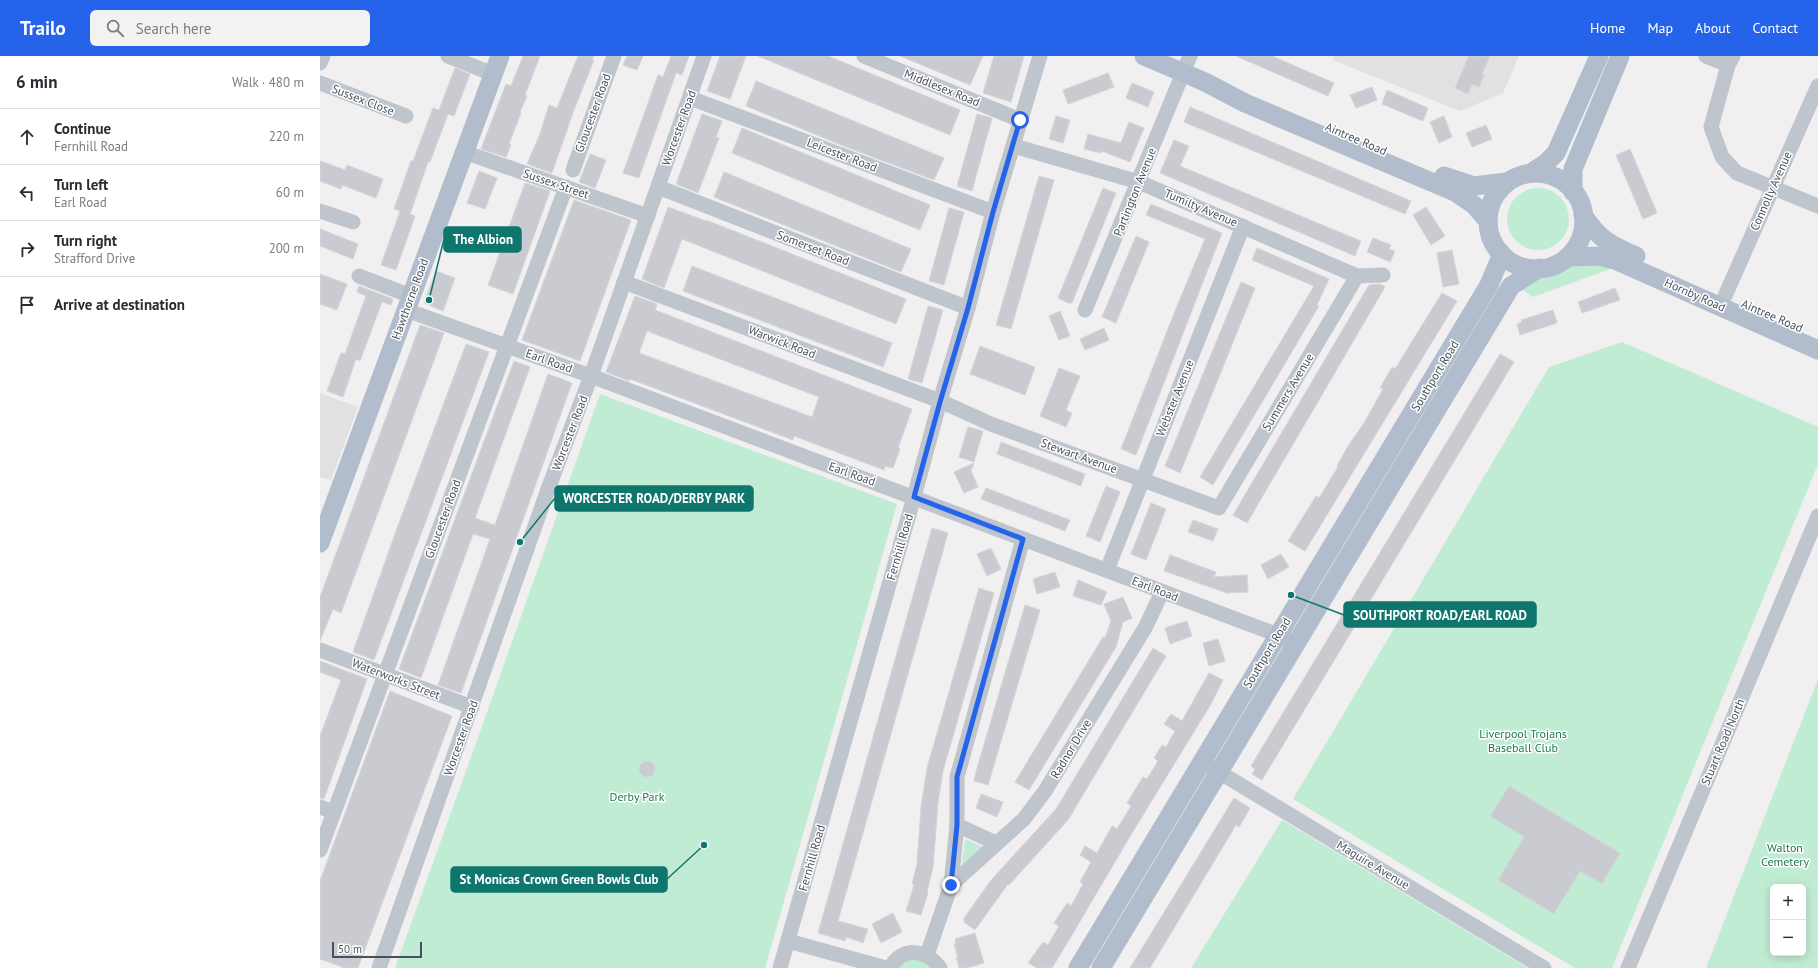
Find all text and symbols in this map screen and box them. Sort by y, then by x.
search box [90,10,370,46]
text: Trailo [20,16,66,40]
icon: search [104,17,126,39]
text: Search here [136,19,211,38]
text: Home [1590,19,1625,37]
text: Map [1647,19,1673,37]
text: About [1695,19,1731,37]
text: Contact [1753,19,1798,37]
street label: Middlesex Road [902,65,982,110]
text: 6 min [16,71,57,93]
street label: Gloucester Road [571,71,614,154]
text: Walk · 480 m [232,74,304,91]
street label: Sussex Close [330,81,397,118]
street label: Worcester Road [658,88,699,167]
route start [1011,111,1029,129]
text: Continue [54,119,111,138]
street label: Aintree Road [1323,119,1389,158]
icon: ahead [16,126,38,148]
text: 220 m [269,128,304,145]
street label: Leicester Road [805,134,879,175]
text: Fernhill Road [54,138,128,155]
street label: Partington Avenue [1110,145,1159,238]
street label: Connolly Avenue [1746,149,1795,233]
street label: Sussex Street [521,165,591,202]
text: Turn left [54,175,108,194]
icon: left [16,182,38,204]
text: 60 m [276,184,304,201]
street label: Tumilty Avenue [1162,185,1240,230]
text: Earl Road [54,194,107,211]
callout: The Albion [444,227,521,252]
street label: Somerset Road [775,227,852,268]
text: Turn right [54,231,117,250]
text: The Albion [453,231,513,248]
icon: right [16,238,38,260]
text: 200 m [269,240,304,257]
text: Strafford Drive [54,250,135,267]
street label: Hawthorne Road [388,256,431,341]
street label: Hornby Road [1662,274,1728,315]
icon: arrive [16,294,38,316]
text: Arrive at destination [54,295,185,314]
street label: Aintree Road [1739,296,1805,335]
street label: Warwick Road [746,322,818,361]
street label: Southport Road [1408,338,1462,414]
street label: Earl Road [524,345,575,376]
street label: Summers Avenue [1259,350,1317,433]
street label: Webster Avenue [1152,357,1197,438]
street label: Worcester Road [548,393,591,472]
street label: Stewart Avenue [1039,435,1119,476]
street label: Earl Road [827,458,878,489]
street label: Gloucester Road [421,477,464,560]
callout: WORCESTER ROAD/DERBY PARK [555,486,753,511]
text: WORCESTER ROAD/DERBY PARK [563,490,745,507]
street label: Fernhill Road [883,512,916,582]
street label: Earl Road [1130,573,1181,604]
callout: SOUTHPORT ROAD/EARL ROAD [1344,602,1536,627]
text: SOUTHPORT ROAD/EARL ROAD [1353,607,1527,624]
street label: Southport Road [1240,615,1294,691]
street label: Waterworks Street [350,655,442,702]
street label: Stuart Road North [1698,696,1748,787]
street label: Worcester Road [440,698,481,777]
street label: Radnor Drive [1047,716,1094,781]
park label: Liverpool Trojans Baseball Club [1479,726,1567,755]
park label: Derby Park [610,789,665,804]
street label: Fernhill Road [795,823,828,893]
street label: Maguire Avenue [1334,837,1412,892]
park label: Walton Cemetery [1761,840,1809,869]
callout: St Monicas Crown Green Bowls Club [451,867,667,892]
text: St Monicas Crown Green Bowls Club [460,871,658,888]
route end [942,876,960,894]
map controls [1770,884,1806,956]
button: + [1770,884,1806,920]
button: − [1770,920,1806,956]
scale bar [332,940,422,959]
text: 50 m [338,942,362,956]

